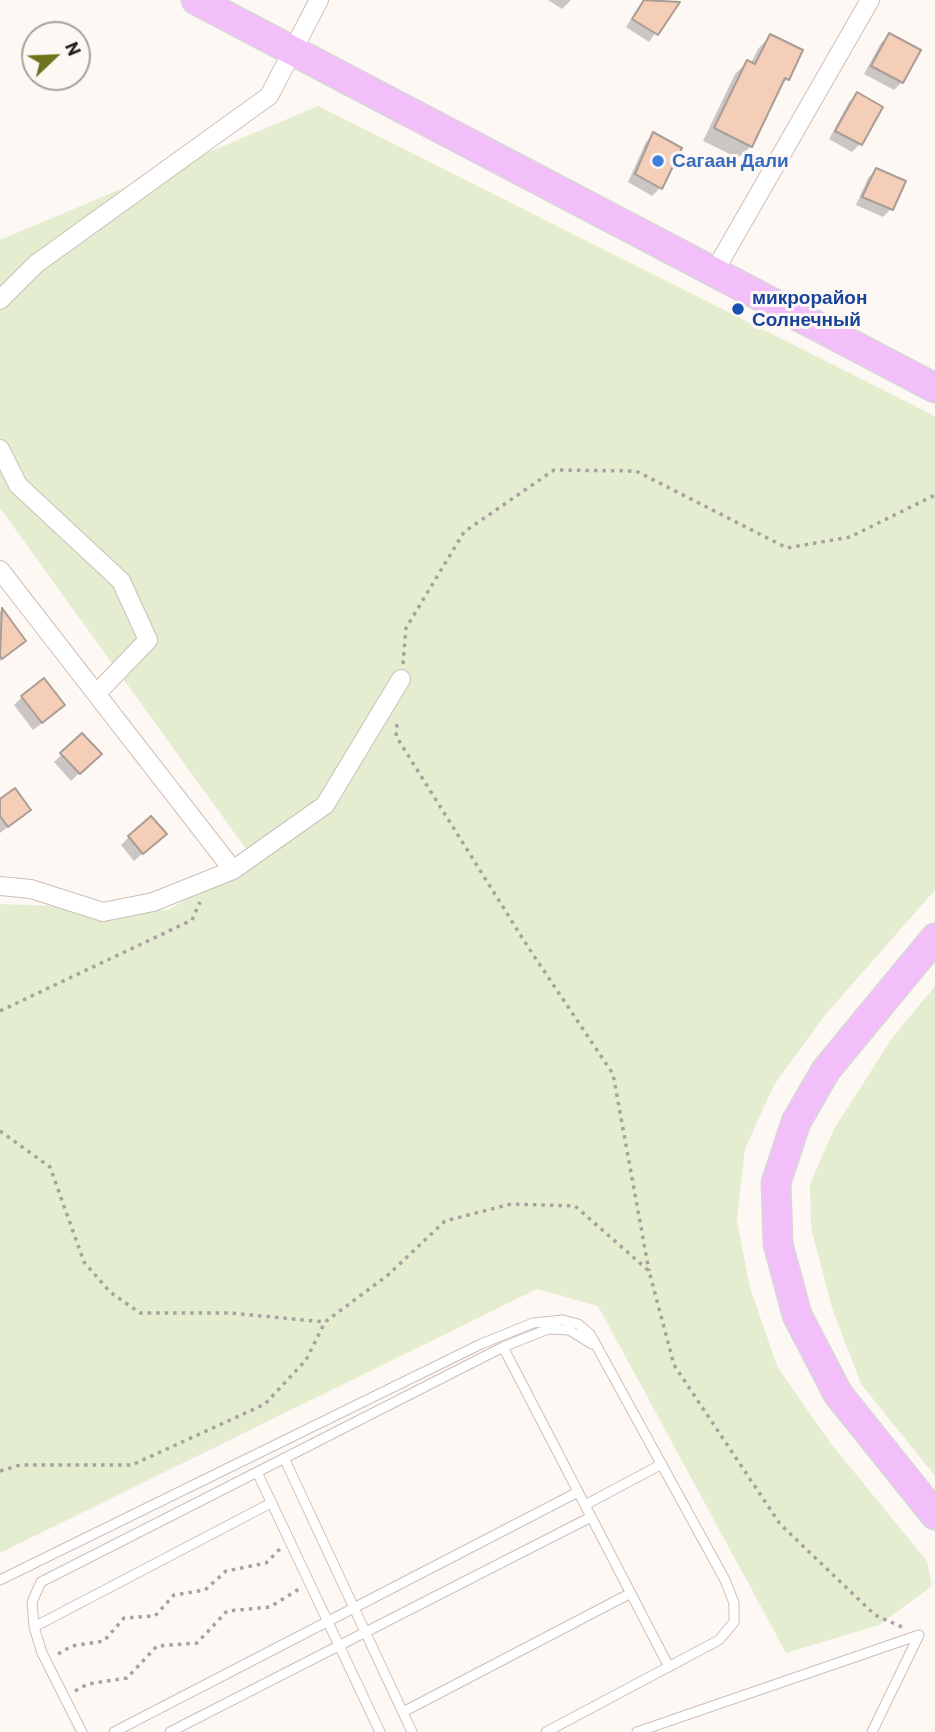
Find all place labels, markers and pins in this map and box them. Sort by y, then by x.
place label: Сагаан Дали [672,150,789,172]
marker: Сагаан Дали [650,153,666,169]
place label: микрорайон Солнечный [752,287,867,331]
marker: микрорайон Солнечный [730,301,746,317]

